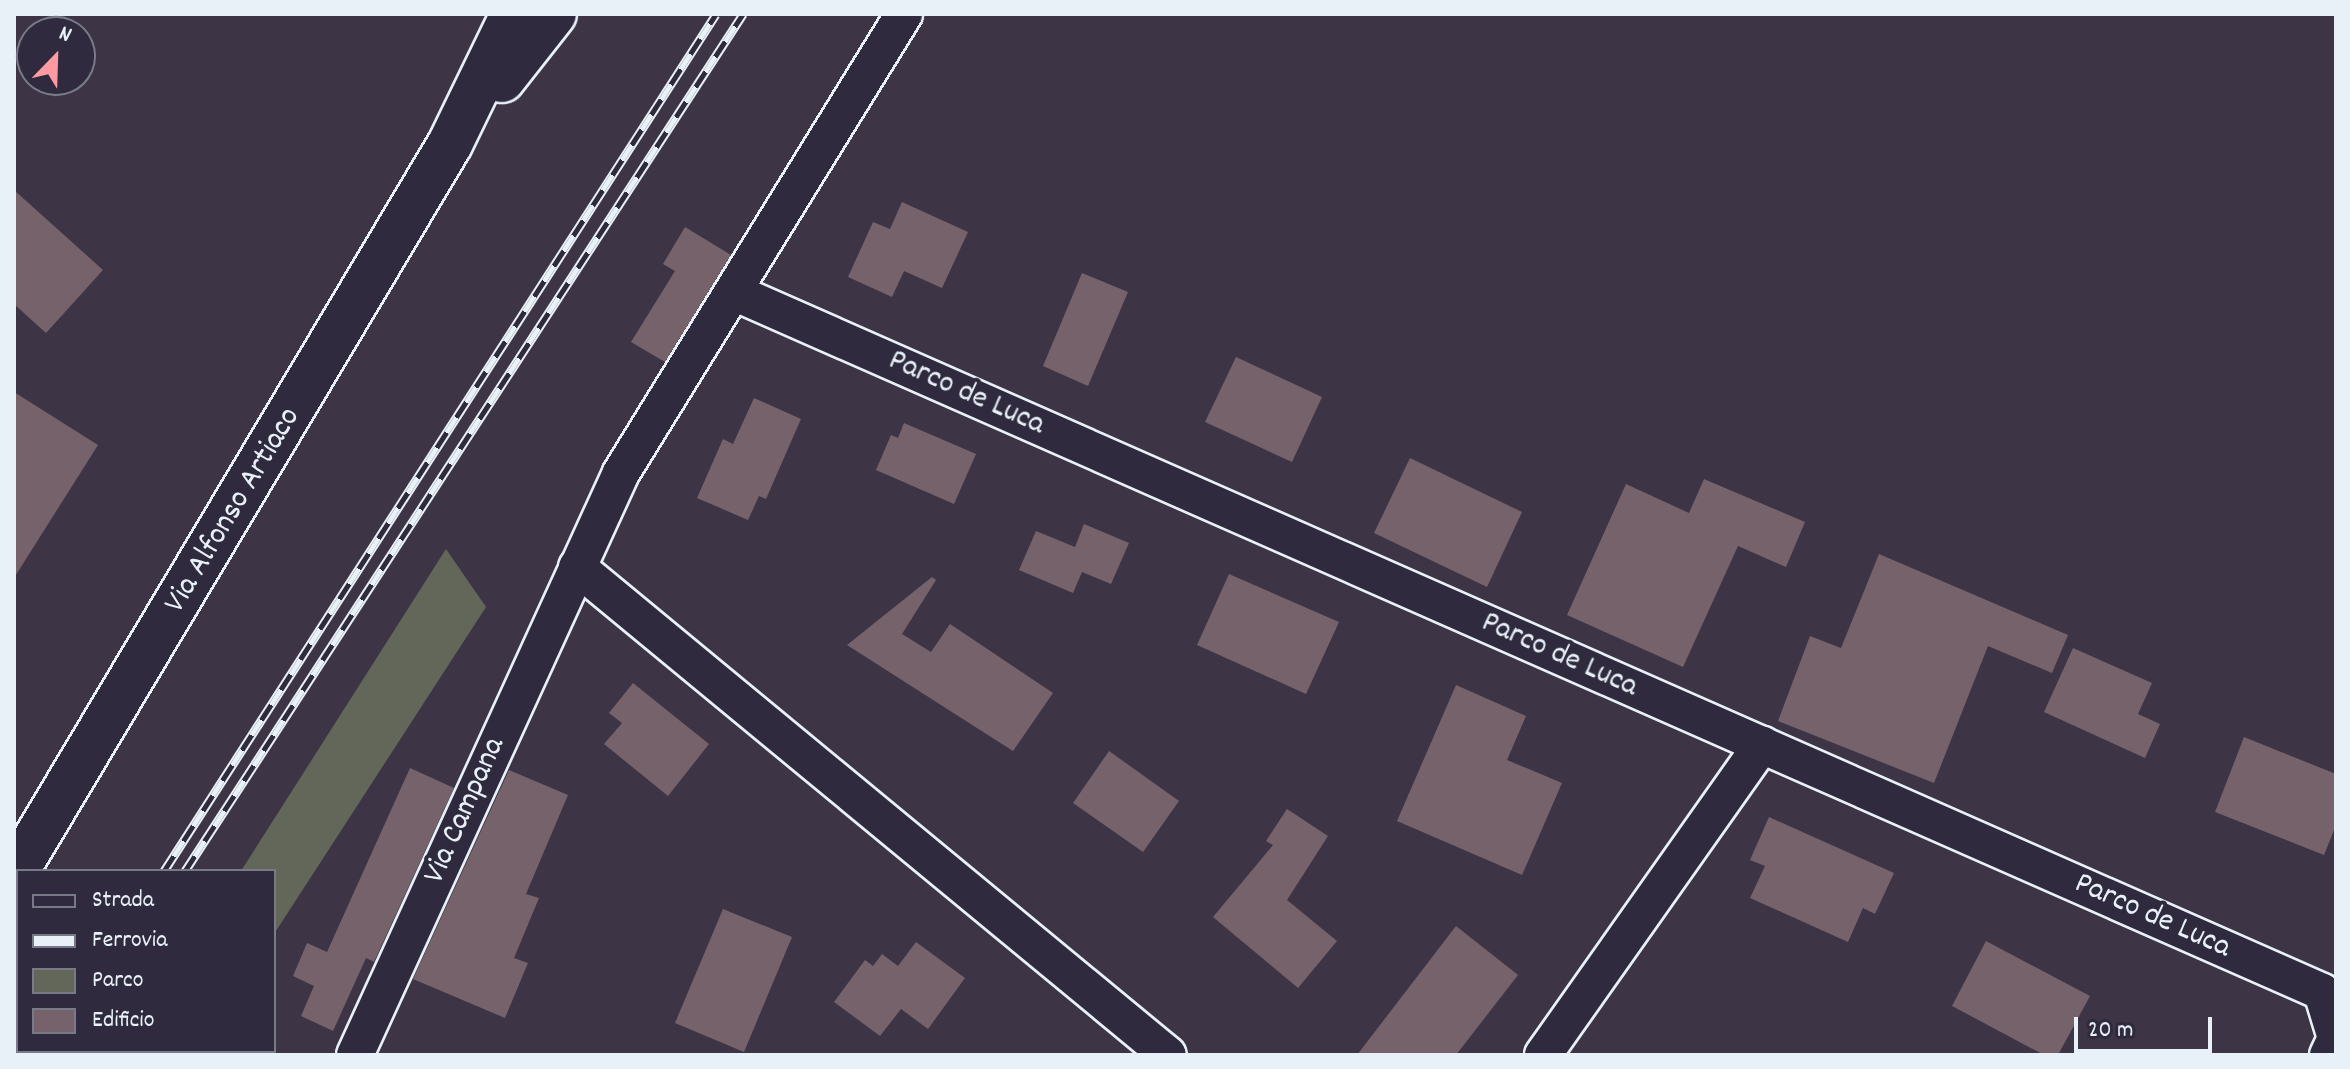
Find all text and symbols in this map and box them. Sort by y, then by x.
north arrow [16,16,96,96]
text: N [54,19,76,52]
street label: Parco de Luca [882,342,1050,446]
street label: Via Alfonso Artiaco [158,401,310,621]
street label: Parco de Luca [1475,604,1643,708]
street label: Via Campana [417,732,515,890]
street label: Parco de Luca [2068,865,2236,969]
legend [16,869,276,1053]
text: Strada [92,884,154,918]
text: Ferrovia [92,924,167,958]
text: Parco [92,964,143,998]
scale bar [2078,1001,2216,1051]
text: Edificio [92,1004,154,1038]
text: 20 m [2088,1014,2134,1048]

